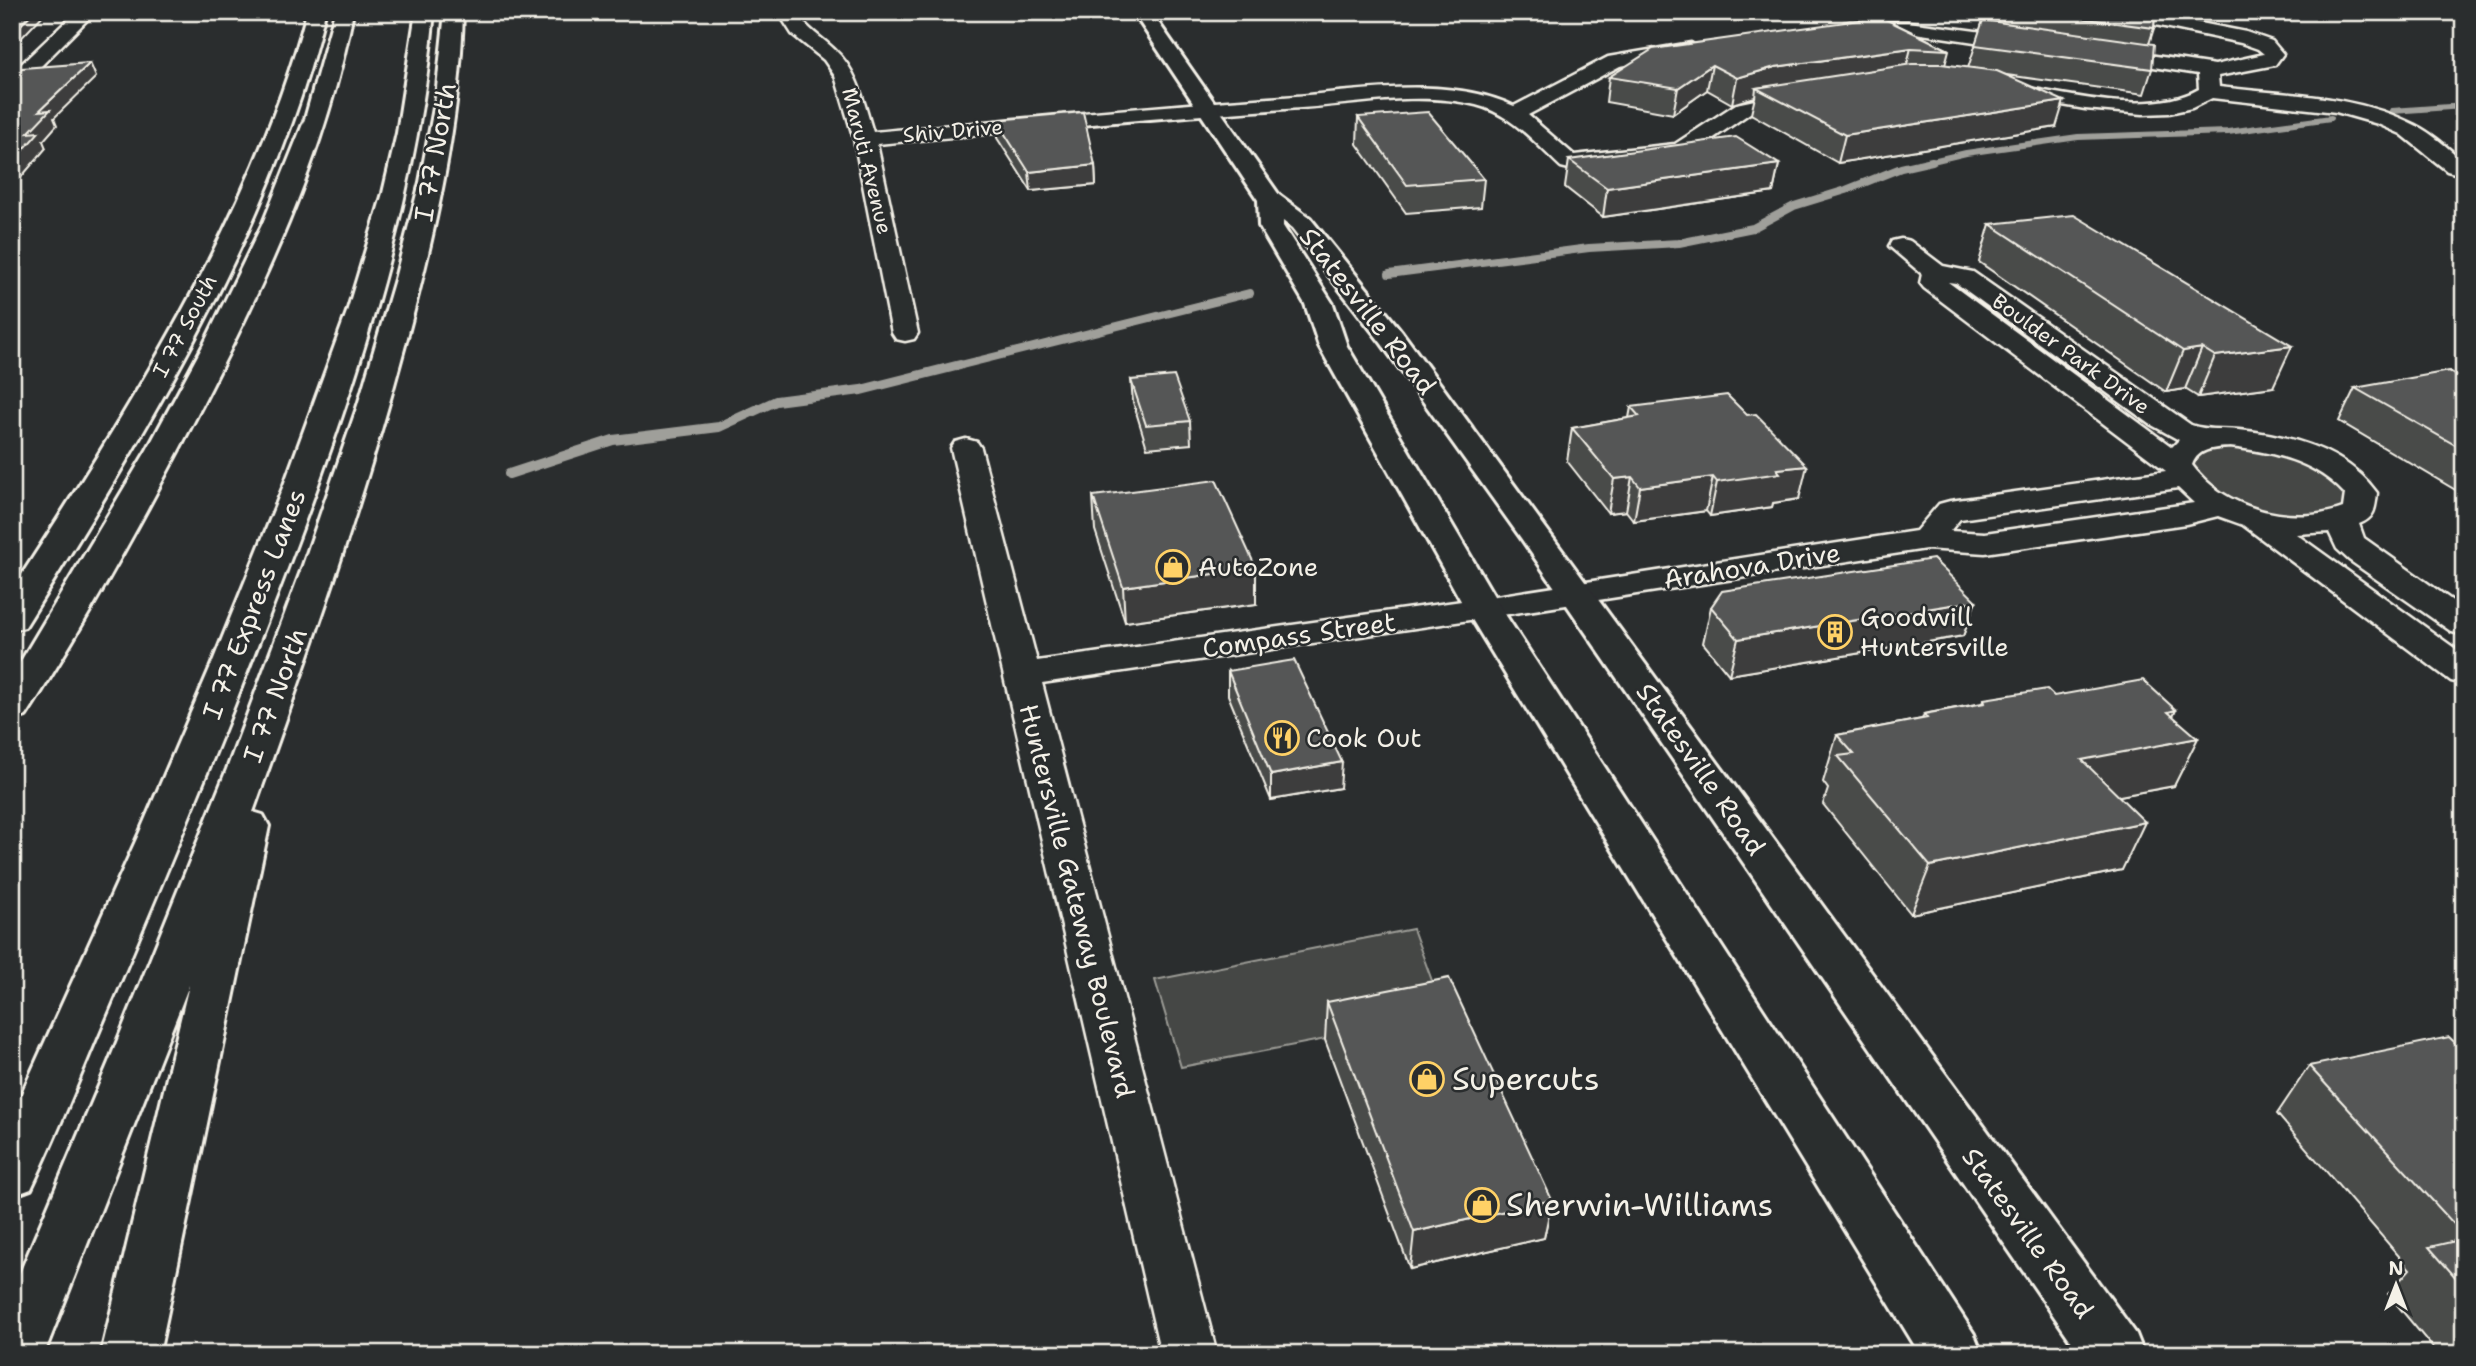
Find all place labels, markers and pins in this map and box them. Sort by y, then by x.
shop icon: AutoZone [1154,548,1192,586]
place label: AutoZone [1198,549,1319,584]
place label: Goodwill Huntersville [1860,599,2009,664]
building icon: Goodwill Huntersville [1816,613,1854,651]
restaurant icon: Cook Out [1263,719,1301,757]
place label: Cook Out [1306,720,1422,755]
place label: Supercuts [1452,1057,1600,1100]
shop icon: Supercuts [1408,1060,1446,1098]
place label: Sherwin-Williams [1506,1183,1773,1226]
shop icon: Sherwin-Williams [1463,1186,1501,1224]

